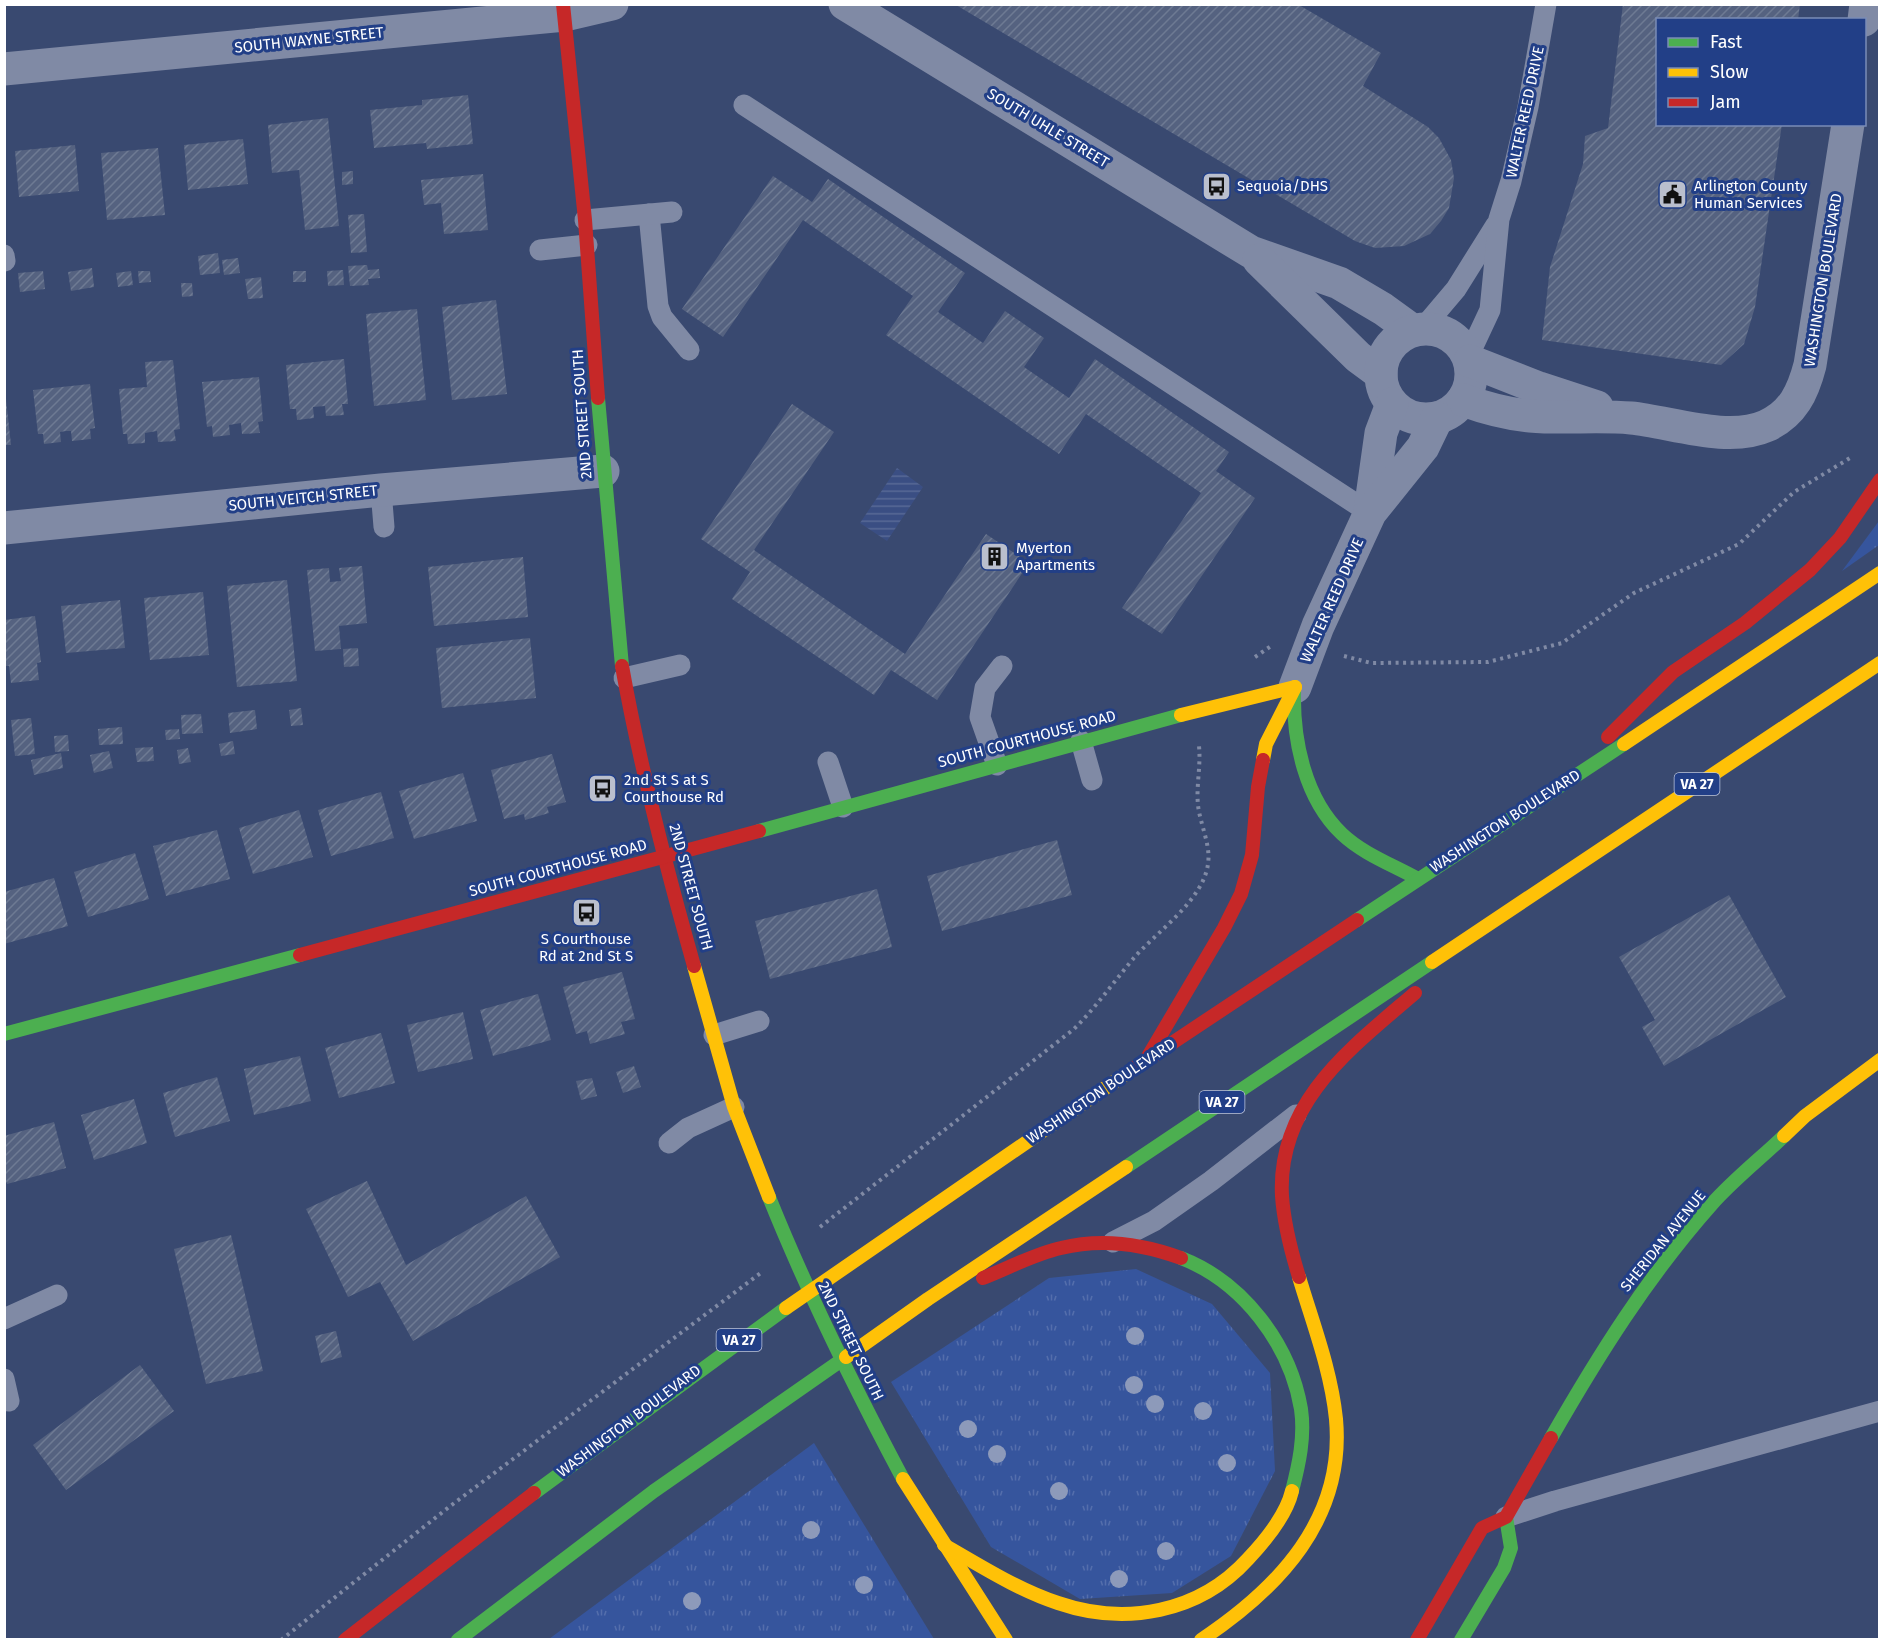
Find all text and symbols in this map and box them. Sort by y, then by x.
legend [1656,18,1866,126]
street label: SOUTH WAYNE STREET [234,23,385,57]
text: Fast [1710,31,1743,53]
street label: WALTER REED DRIVE [1502,44,1548,180]
text: Slow [1710,61,1749,83]
street label: SOUTH UHLE STREET [984,85,1112,172]
text: Jam [1710,91,1741,113]
bus stop icon: Sequoia/DHS [1200,170,1232,202]
place label: Sequoia/DHS [1237,177,1328,195]
place label: Arlington County Human Services [1694,177,1808,212]
public building icon: Arlington County Human Services [1657,179,1689,211]
street label: WASHINGTON BOULEVARD [1800,192,1846,368]
street label: 2ND STREET SOUTH [568,348,596,480]
street label: SOUTH VEITCH STREET [228,481,379,515]
street label: WALTER REED DRIVE [1296,535,1368,665]
place label: Myerton Apartments [1016,539,1095,574]
building icon: Myerton Apartments [979,541,1011,573]
street label: SOUTH COURTHOUSE ROAD [936,707,1118,771]
street label: WASHINGTON BOULEVARD [1427,766,1583,876]
place label: 2nd St S at S Courthouse Rd [624,771,724,806]
bus stop icon: 2nd St S at S Courthouse Rd [587,773,619,805]
road number: VA 27 [1674,773,1720,795]
street label: 2ND STREET SOUTH [665,822,717,952]
street label: SOUTH COURTHOUSE ROAD [467,836,649,900]
bus stop icon: S Courthouse Rd at 2nd St S [570,896,602,928]
place label: S Courthouse Rd at 2nd St S [539,930,633,965]
street label: WASHINGTON BOULEVARD [1023,1034,1179,1148]
road number: VA 27 [1200,1091,1244,1113]
street label: SHERIDAN AVENUE [1617,1187,1709,1295]
street label: 2ND STREET SOUTH [814,1279,888,1403]
road number: VA 27 [716,1329,762,1351]
street label: WASHINGTON BOULEVARD [554,1361,704,1481]

